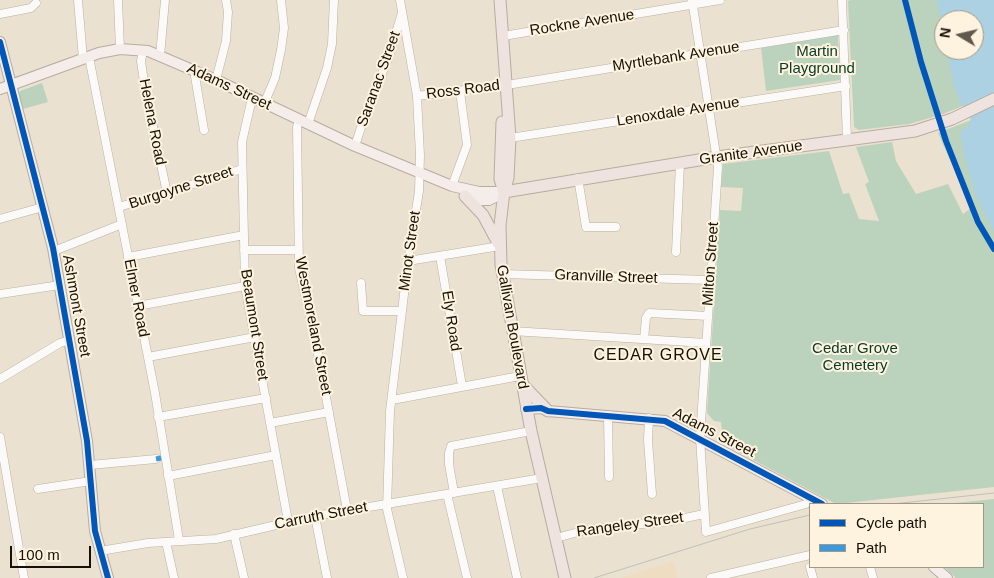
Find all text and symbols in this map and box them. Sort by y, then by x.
street label: Rockne Avenue [528,6,636,40]
north arrow [934,10,984,60]
text: N [936,27,954,39]
street label: Saranac Street [353,29,405,129]
street label: Myrtlebank Avenue [611,38,741,76]
park label: Martin Playground [779,43,855,78]
street label: Adams Street [184,60,274,114]
street label: Helena Road [135,77,169,167]
street label: Ross Road [425,77,501,103]
street label: Lenoxdale Avenue [615,93,741,131]
street label: Granite Avenue [698,137,804,169]
street label: Burgoyne Street [127,163,235,213]
street label: Minot Street [395,210,425,292]
street label: Milton Street [699,221,723,307]
street label: Ashmont Street [58,254,94,358]
street label: Westmoreland Street [291,255,335,397]
street label: Elmer Road [120,257,152,339]
street label: Gallivan Boulevard [492,263,532,391]
street label: Granville Street [554,266,658,288]
street label: Beaumont Street [236,268,272,382]
street label: Ely Road [437,290,465,352]
park label: Cedar Grove Cemetery [812,340,898,375]
district label: CEDAR GROVE [592,346,724,366]
street label: Adams Street [669,404,759,462]
street label: Carruth Street [273,498,369,534]
legend [809,503,984,568]
street label: Rangeley Street [575,509,685,541]
text: Cycle path [856,514,927,531]
scale bar [12,536,94,568]
text: Path [856,539,887,556]
text: 100 m [18,546,60,563]

